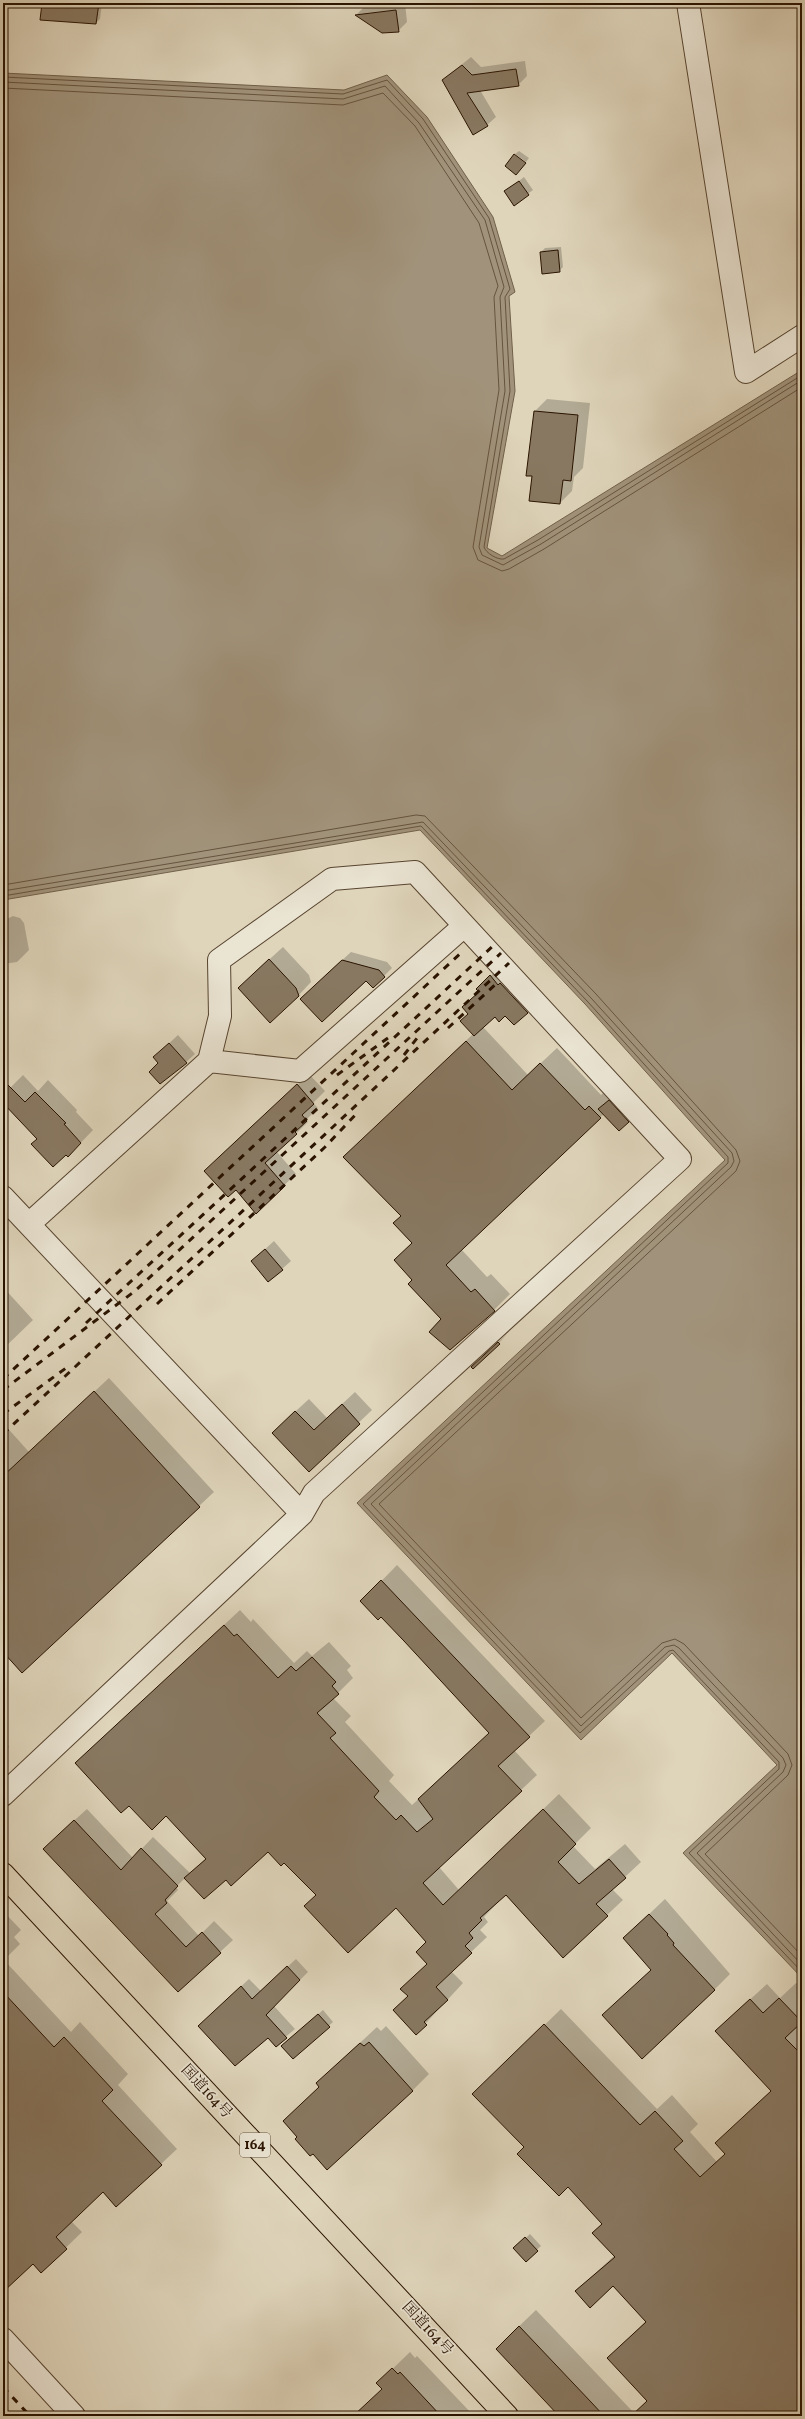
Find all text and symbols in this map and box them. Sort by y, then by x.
street label: 国道164号 [176,2060,236,2124]
road number: 164 [240,2133,270,2157]
street label: 国道164号 [397,2297,457,2361]

